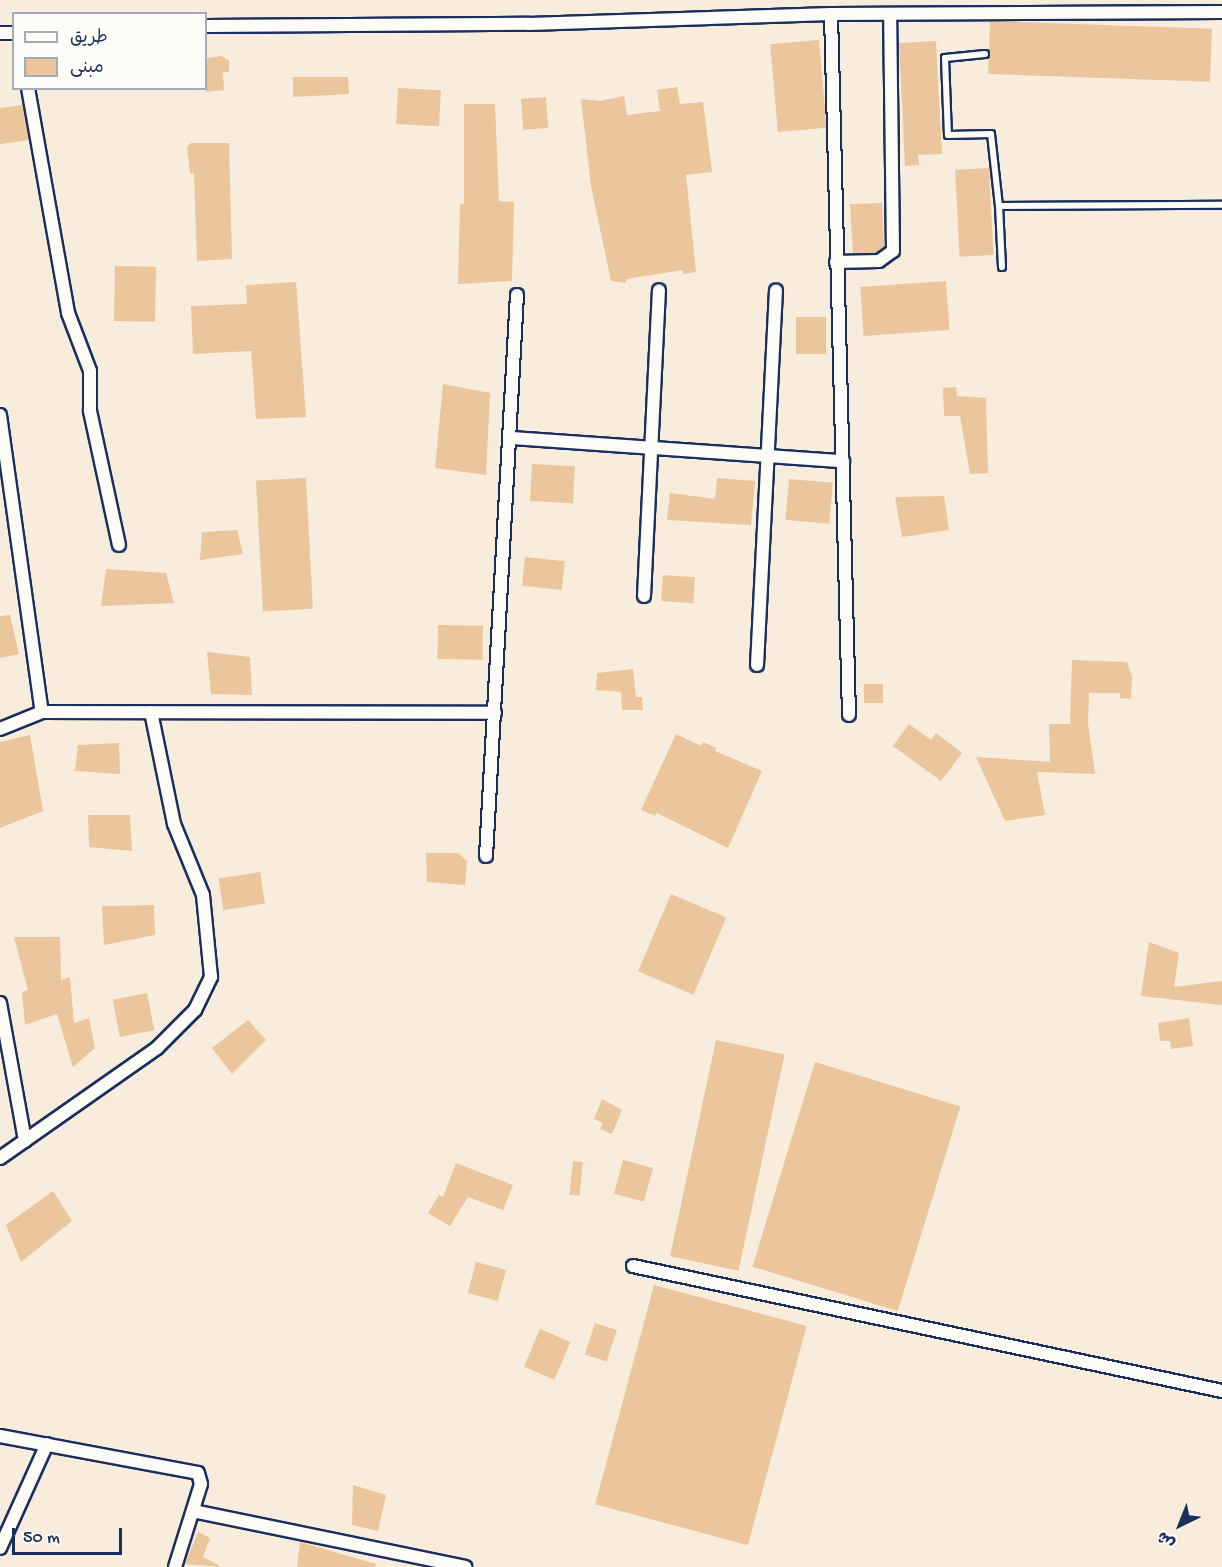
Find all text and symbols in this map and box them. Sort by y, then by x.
legend [12,12,207,90]
text: طريق [70,28,108,49]
text: مبنى [70,58,104,79]
north arrow [1150,1495,1210,1555]
scale bar [15,1516,124,1554]
text: ش [1154,1526,1180,1551]
text: 50 m [23,1528,60,1549]

